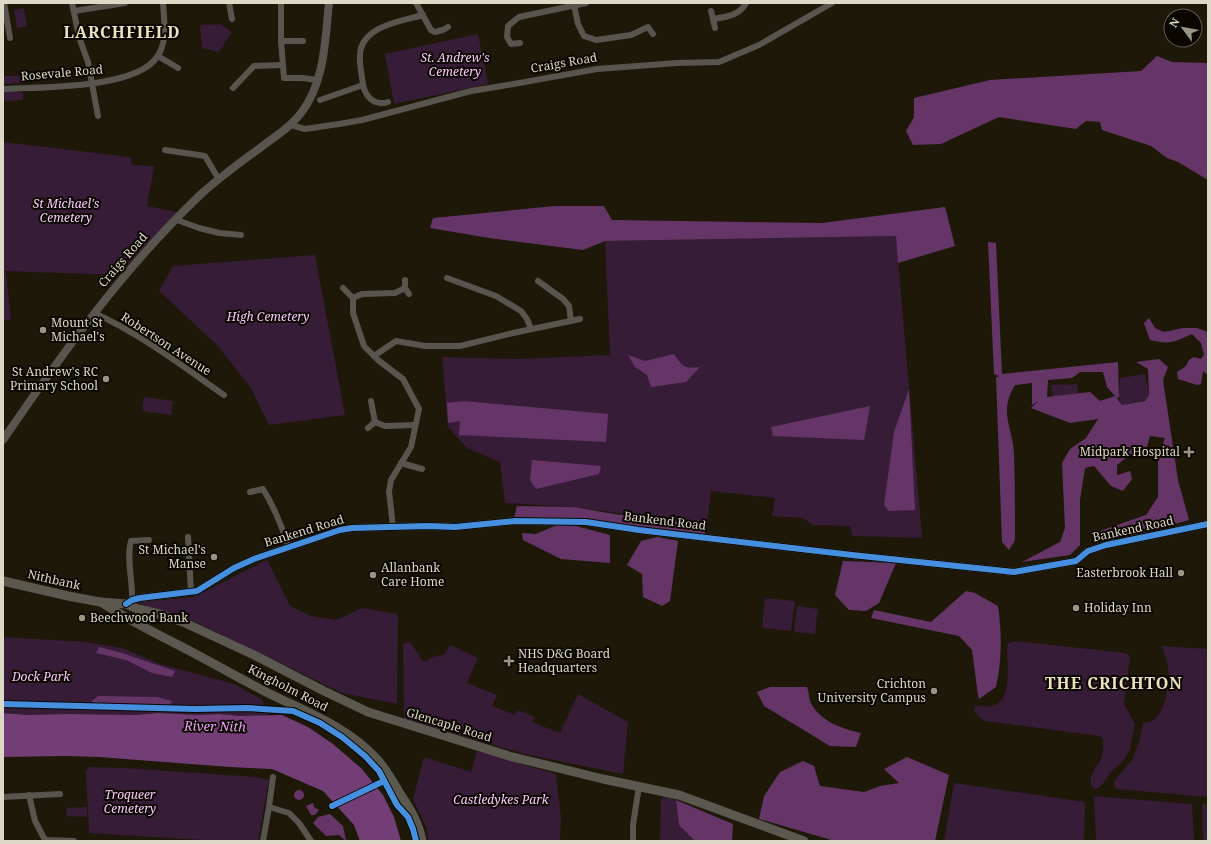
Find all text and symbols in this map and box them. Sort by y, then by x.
north arrow [1163,8,1203,48]
text: N [1165,15,1183,30]
district label: LARCHFIELD [64,21,180,43]
street label: Craigs Road [529,48,599,77]
park label: St. Andrew's Cemetery [421,49,490,80]
street label: Rosevale Road [20,60,104,85]
park label: St Michael's Cemetery [33,195,100,226]
street label: Craigs Road [94,228,152,291]
street label: Robertson Avenue [118,308,215,379]
park label: High Cemetery [226,308,309,325]
place label: Mount St Michael's [51,314,105,345]
marker: Mount St Michael's [38,325,48,335]
place label: St Andrew's RC Primary School [10,363,98,394]
marker: St Andrew's RC Primary School [101,374,111,384]
place label: Midpark Hospital [1080,443,1180,460]
marker: Midpark Hospital [1183,446,1195,458]
street label: Bankend Road [623,507,708,534]
street label: Bankend Road [262,510,346,551]
street label: Bankend Road [1091,511,1176,545]
place label: St Michael's Manse [139,541,206,572]
marker: St Michael's Manse [209,552,219,562]
place label: Allanbank Care Home [381,559,445,590]
place label: Easterbrook Hall [1076,564,1173,581]
street label: Nithbank [26,565,83,594]
marker: Easterbrook Hall [1176,568,1186,578]
marker: Allanbank Care Home [368,570,378,580]
place label: Holiday Inn [1084,599,1152,616]
marker: Holiday Inn [1071,603,1081,613]
place label: Beechwood Bank [90,609,189,626]
marker: Beechwood Bank [77,613,87,623]
place label: NHS D&G Board Headquarters [518,645,611,676]
marker: NHS D&G Board Headquarters [503,655,515,667]
street label: Kingholm Road [245,660,332,715]
park label: Dock Park [11,668,71,685]
district label: THE CRICHTON [1045,672,1183,694]
place label: Crichton University Campus [818,675,926,706]
marker: Crichton University Campus [929,686,939,696]
street label: Glencaple Road [404,703,495,746]
water label: River Nith [183,716,246,736]
park label: Troqueer Cemetery [104,786,156,817]
park label: Castledykes Park [453,791,550,808]

